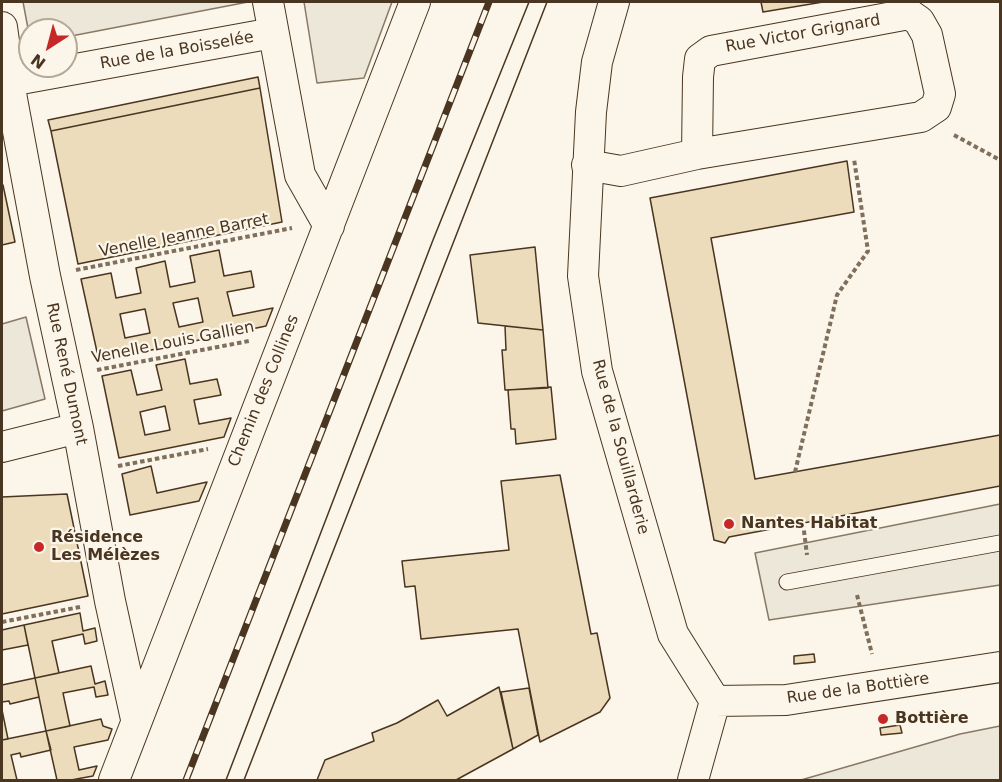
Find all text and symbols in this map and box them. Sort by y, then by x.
street label: Rue Victor Grignard [724,11,882,57]
north arrow [18,18,78,78]
street label: Rue de la Boisselée [99,28,255,74]
text: N [27,50,49,73]
street label: Venelle Jeanne Barret [98,210,270,262]
street label: Rue René Dumont [42,301,90,447]
street label: Chemin des Collines [225,312,303,470]
street label: Venelle Louis Gallien [90,318,256,368]
street label: Rue de la Souillarderie [587,357,653,537]
place label: Nantes Habitat [741,514,877,534]
marker: Nantes Habitat [722,517,736,531]
place label: Résidence Les Mélèzes [51,528,160,566]
marker: Résidence Les Mélèzes [32,540,46,554]
street label: Rue de la Bottière [786,670,930,708]
place label: Bottière [895,709,969,729]
marker: Bottière [876,712,890,726]

